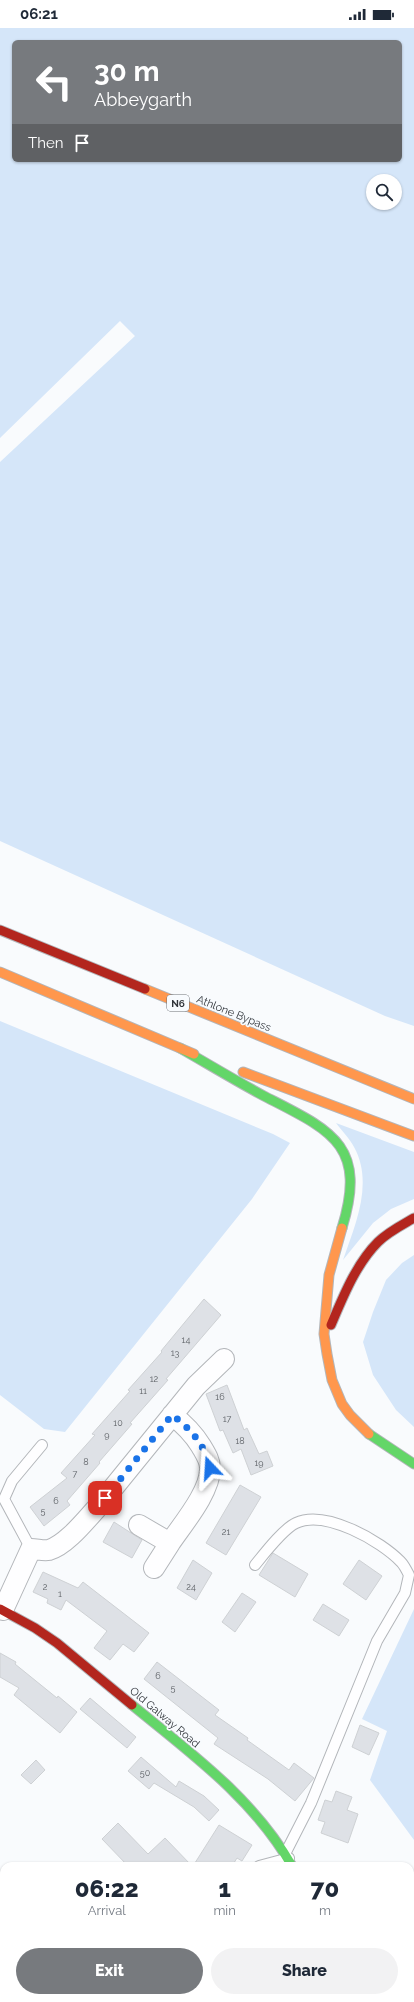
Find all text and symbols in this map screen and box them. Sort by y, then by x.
text: 06:21 [20,5,58,23]
text: 30 m [94,55,160,88]
icon: left [28,56,80,108]
text: Abbeygarth [94,89,192,110]
icon: arrive [71,132,93,154]
text: Then [28,134,63,152]
map controls [366,174,402,210]
button: search [366,174,402,210]
street label: Athlone Bypass [195,993,273,1034]
road number: N6 [167,995,189,1011]
house number: 14 [182,1335,190,1345]
house number: 13 [171,1348,180,1358]
house number: 12 [150,1374,159,1384]
house number: 11 [139,1386,147,1396]
house number: 16 [215,1392,225,1402]
house number: 17 [223,1414,231,1424]
house number: 10 [113,1418,123,1428]
house number: 9 [104,1430,110,1440]
house number: 18 [235,1436,245,1446]
position arrow [189,1447,231,1489]
house number: 8 [83,1457,89,1467]
house number: 19 [254,1458,264,1468]
house number: 7 [73,1469,78,1479]
pin [88,1481,122,1515]
icon: arrive [94,1487,116,1509]
house number: 6 [53,1496,59,1506]
house number: 5 [41,1506,46,1516]
house number: 21 [222,1527,230,1537]
house number: 2 [43,1582,48,1592]
house number: 24 [186,1582,196,1592]
house number: 1 [58,1589,62,1599]
house number: 6 [155,1671,161,1681]
house number: 5 [171,1683,176,1693]
street label: Old Galway Road [127,1684,202,1750]
house number: 50 [140,1768,151,1778]
text: 06:22 [75,1874,139,1903]
text: 1 [218,1874,231,1903]
text: 70 [311,1874,339,1903]
text: Arrival [88,1903,126,1918]
text: min [213,1903,236,1918]
text: m [319,1903,331,1918]
button: Exit [16,1948,203,1994]
button: Share [211,1948,398,1994]

